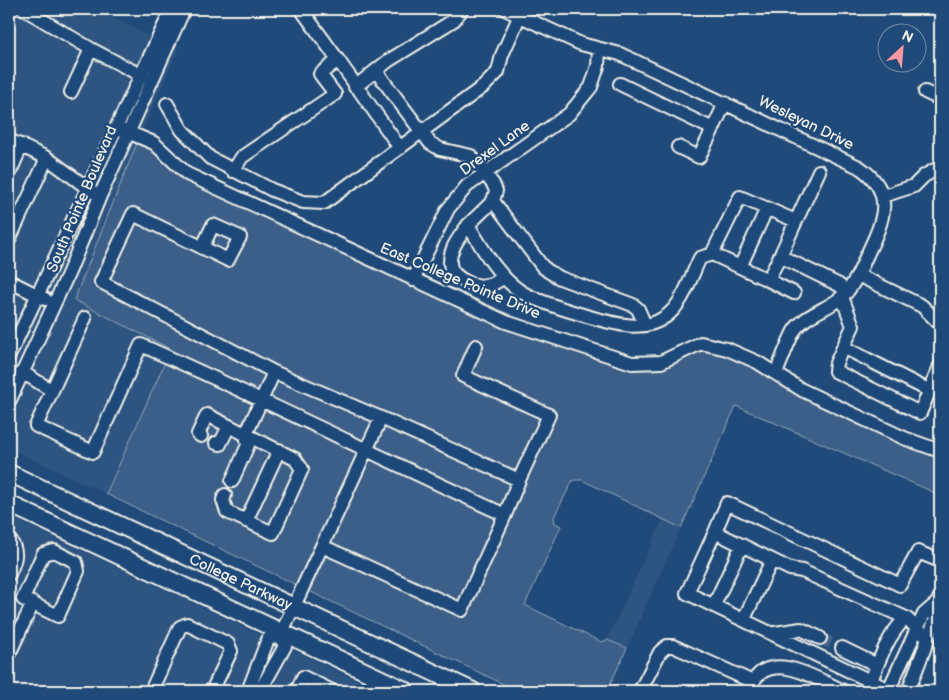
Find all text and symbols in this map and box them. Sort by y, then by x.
north arrow [876,22,926,72]
text: N [899,27,916,47]
street label: Wesleyan Drive [755,92,857,154]
street label: Drexel Lane [456,116,534,180]
street label: South Pointe Boulevard [42,123,122,275]
street label: East College Pointe Drive [377,239,543,323]
street label: College Parkway [186,550,296,614]

